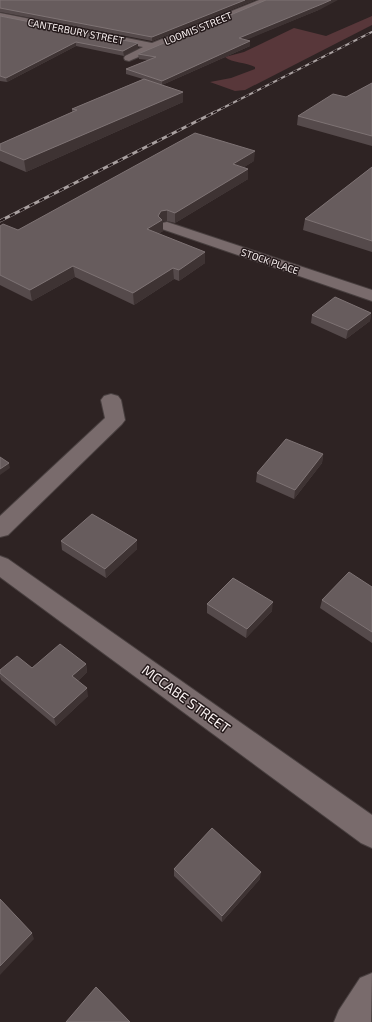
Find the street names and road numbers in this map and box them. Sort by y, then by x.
street label: LOOMIS STREET [162,9,234,47]
street label: CANTERBURY STREET [27,16,125,46]
street label: STOCK PLACE [240,246,301,277]
street label: MCCABE STREET [139,661,234,736]

